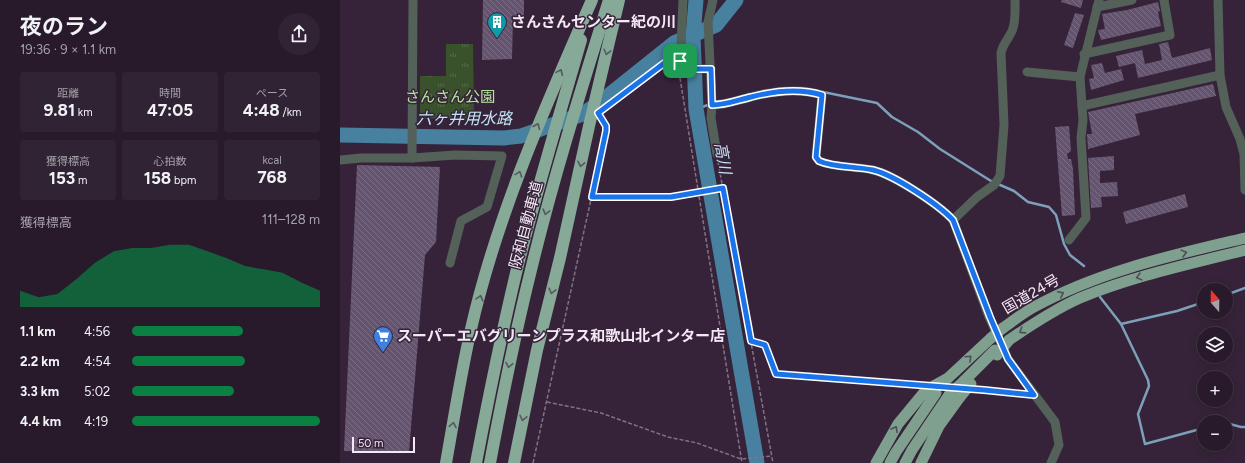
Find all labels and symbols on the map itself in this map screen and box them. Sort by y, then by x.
building icon: さんさんセンター紀の川 [486,11,508,39]
place label: さんさんセンター紀の川 [511,13,676,31]
pin [663,44,697,78]
one-way arrow [603,48,611,55]
one-way arrow [555,68,563,76]
park label: さんさん公園 [405,88,495,106]
water label: 六ヶ井用水路 [416,109,514,128]
one-way arrow [532,123,540,130]
water label: 高川 [711,141,735,177]
one-way arrow [577,161,585,167]
one-way arrow [514,170,522,177]
street label: 阪和自動車道 [506,179,546,271]
one-way arrow [542,208,551,215]
one-way arrow [1181,249,1187,257]
street label: 国道24号 [999,271,1063,317]
one-way arrow [1136,273,1143,281]
north arrow [1197,283,1233,319]
one-way arrow [548,287,557,294]
one-way arrow [1057,291,1064,299]
one-way arrow [475,294,484,301]
supermarket icon: スーパーエバグリーンプラス和歌山北インター店 [372,325,394,353]
place label: スーパーエバグリーンプラス和歌山北インター店 [397,327,725,345]
one-way arrow [1019,327,1026,334]
one-way arrow [964,355,972,363]
one-way arrow [505,362,513,369]
one-way arrow [520,414,528,421]
one-way arrow [448,422,457,428]
one-way arrow [891,426,898,433]
scale bar [352,435,415,454]

